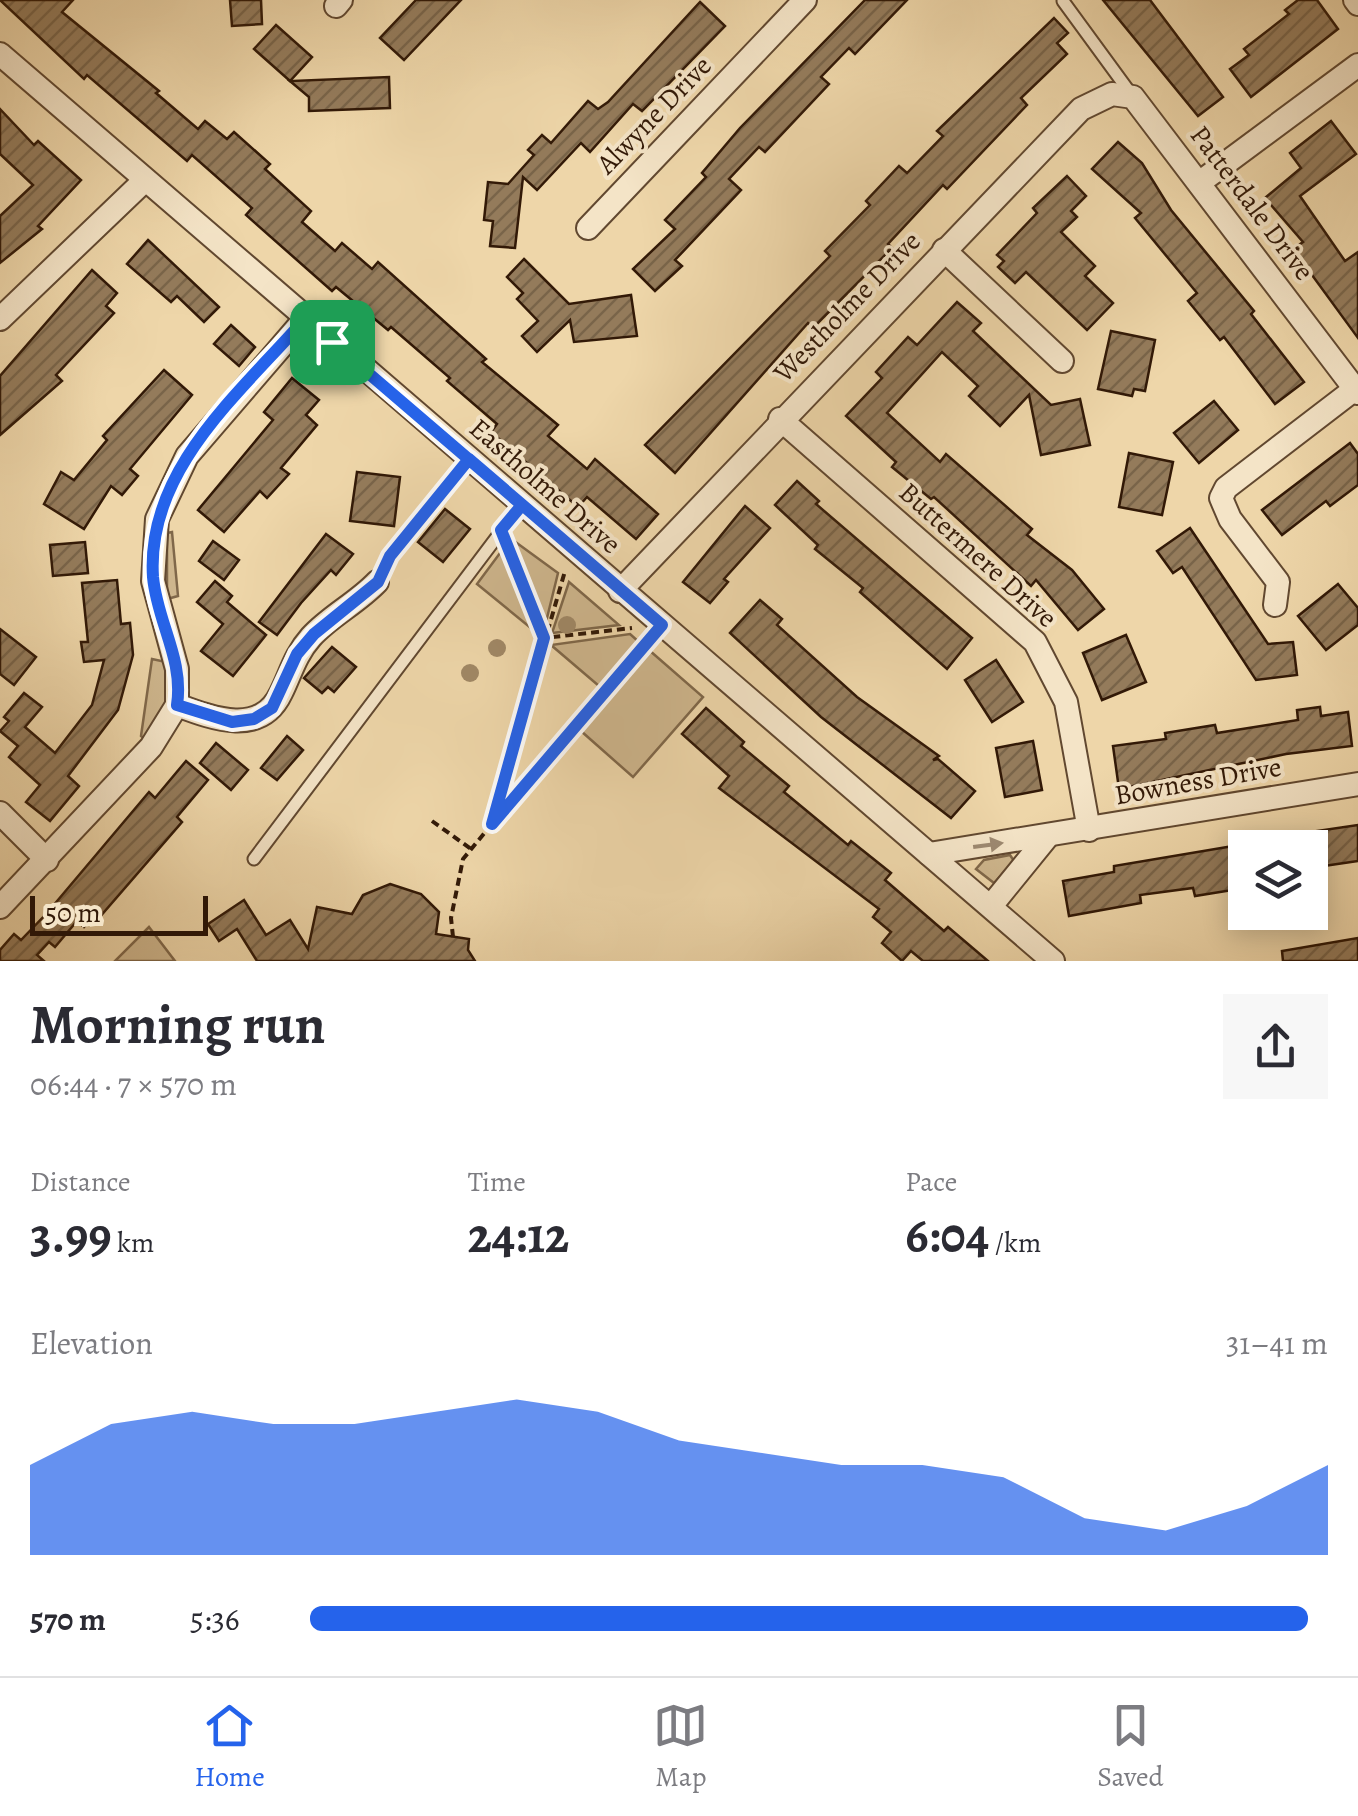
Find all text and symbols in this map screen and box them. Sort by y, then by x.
street label: Alwyne Drive [587,47,720,183]
street label: Patterdale Drive [1181,118,1323,288]
street label: Westholme Drive [764,223,929,392]
pin [290,300,375,385]
icon: arrive [305,315,360,370]
street label: Eastholme Drive [461,409,629,563]
street label: Buttermere Drive [891,474,1065,636]
street label: Bowness Drive [1112,748,1284,814]
map controls [1228,830,1328,930]
button: layers [1228,830,1328,930]
one-way arrow [973,837,1005,853]
scale bar [30,891,208,936]
text: 50 m [45,894,101,932]
text: Morning run [30,987,325,1062]
button: share [1223,994,1328,1099]
text: 06:44 · 7 × 570 m [30,1062,237,1106]
text: Distance [30,1163,130,1201]
text: Time [468,1163,526,1201]
text: Pace [905,1163,957,1201]
text: 3.99 [30,1201,112,1269]
text: 24:12 [468,1201,569,1269]
text: 6:04 [905,1201,989,1269]
text: km [112,1224,154,1262]
text: /km [989,1224,1041,1262]
text: Elevation [30,1321,153,1365]
text: 31–41 m [1226,1321,1328,1365]
text: 570 m [30,1597,106,1641]
text: 5:36 [190,1597,239,1641]
tab: Home [194,1698,265,1796]
tab: Map [653,1698,708,1796]
tab: Saved [1097,1698,1164,1796]

